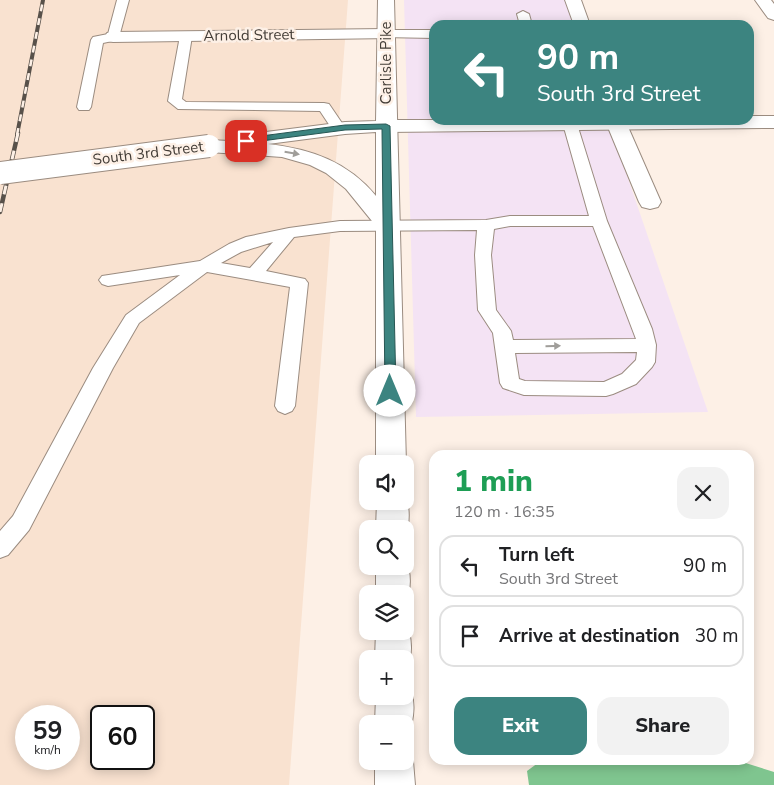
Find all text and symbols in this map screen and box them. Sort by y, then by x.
street label: Carlisle Pike [376,22,396,104]
street label: Arnold Street [203,24,295,46]
text: 90 m [537,34,619,81]
icon: left [454,40,519,105]
text: South 3rd Street [537,79,700,109]
pin [225,120,267,162]
icon: arrive [232,127,260,155]
street label: South 3rd Street [91,136,205,170]
one-way arrow [284,150,300,158]
one-way arrow [546,342,562,350]
position arrow [363,364,415,416]
map controls [359,455,414,770]
button: sound [359,455,414,510]
text: 1 min [454,461,533,502]
button: close [677,467,729,519]
text: 120 m · 16:35 [454,501,555,523]
button: search [359,520,414,575]
text: Turn left [499,542,574,568]
icon: left [456,552,484,580]
text: 90 m [683,553,727,579]
text: South 3rd Street [499,568,618,590]
button: layers [359,585,414,640]
icon: arrive [456,622,484,650]
text: Arrive at destination [499,623,680,649]
text: 30 m [695,623,739,649]
button: + [359,650,414,705]
button: Exit [454,697,587,755]
button: Share [597,697,729,755]
speed limit sign: 60 [90,705,155,770]
text: 59 [32,714,63,748]
button: − [359,715,414,770]
text: km/h [34,742,61,758]

